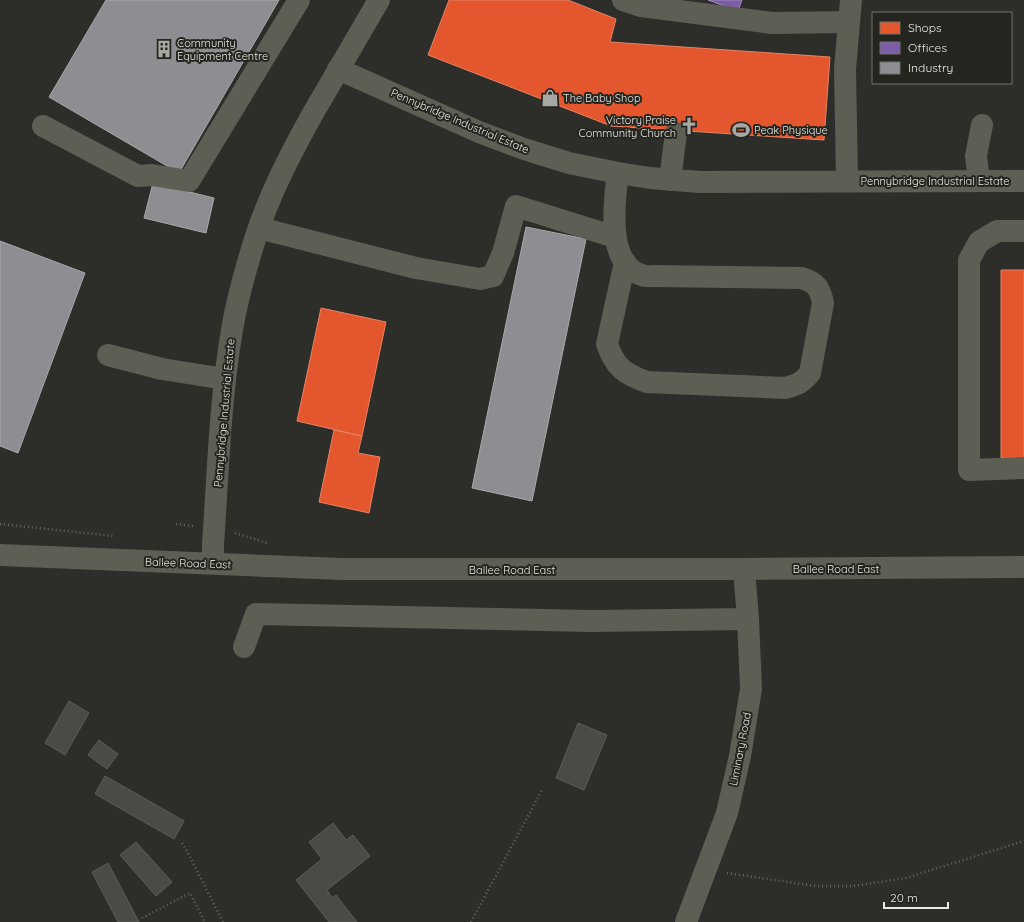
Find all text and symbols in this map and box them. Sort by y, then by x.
legend [872,12,1012,84]
text: Shops [908,20,942,35]
place label: Community Equipment Centre [177,36,268,63]
building icon: Community Equipment Centre [154,39,174,59]
text: Offices [908,40,947,55]
text: Industry [908,60,953,75]
street label: Pennybridge Industrial Estate [389,85,531,157]
shop icon: The Baby Shop [540,88,560,108]
place label: The Baby Shop [563,91,641,105]
place label: Victory Praise Community Church [579,113,676,140]
church icon: Victory Praise Community Church [679,116,699,136]
sports icon: Peak Physique [731,120,751,140]
place label: Peak Physique [754,123,828,137]
street label: Pennybridge Industrial Estate [861,174,1009,188]
street label: Pennybridge Industrial Estate [211,338,237,488]
street label: Ballee Road East [145,554,232,572]
street label: Ballee Road East [793,562,879,576]
street label: Ballee Road East [469,563,555,577]
street label: Liminary Road [726,711,754,787]
scale bar [884,884,948,910]
text: 20 m [890,890,918,905]

